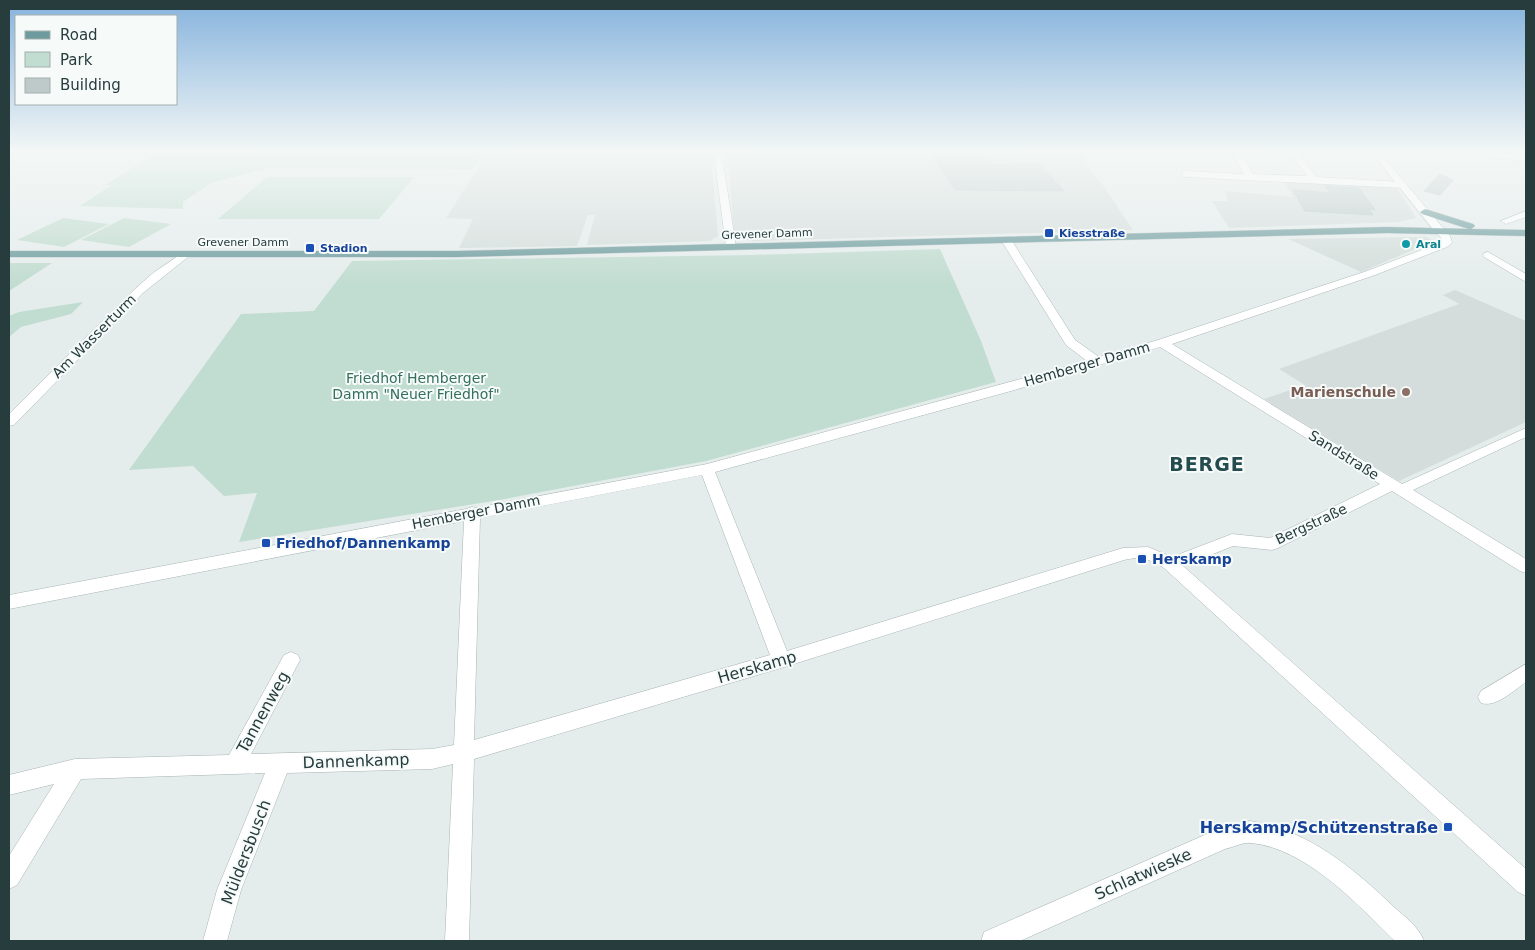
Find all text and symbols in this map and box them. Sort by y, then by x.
legend [15,15,178,105]
text: Road [60,26,98,44]
text: Park [60,51,93,69]
text: Building [60,76,121,94]
street label: Grevener Damm [721,226,813,242]
marker: Kiesstraße [1043,227,1055,239]
place label: Kiesstraße [1059,227,1125,240]
street label: Grevener Damm [197,236,289,249]
marker: Aral [1400,238,1412,250]
place label: Aral [1416,238,1441,251]
marker: Stadion [304,242,316,254]
place label: Stadion [320,242,368,255]
street label: Am Wasserturm [49,291,139,381]
street label: Hemberger Damm [1022,338,1152,390]
park label: Friedhof Hemberger Damm "Neuer Friedhof" [332,370,500,402]
place label: Marienschule [1291,384,1396,400]
marker: Marienschule [1400,386,1412,398]
street label: Sandstraße [1306,427,1382,483]
district label: BERGE [1169,453,1245,475]
street label: Hemberger Damm [411,492,541,532]
street label: Bergstraße [1273,500,1349,548]
place label: Friedhof/Dannenkamp [276,535,451,551]
marker: Friedhof/Dannenkamp [260,537,272,549]
place label: Herskamp [1152,551,1232,567]
marker: Herskamp [1136,553,1148,565]
street label: Herskamp [715,647,799,687]
street label: Tannenweg [232,668,293,757]
street label: Dannenkamp [302,750,410,772]
street label: Müldersbusch [217,797,275,907]
place label: Herskamp/Schützenstraße [1200,818,1438,837]
marker: Herskamp/Schützenstraße [1442,821,1454,833]
street label: Schlatwieske [1092,844,1194,904]

